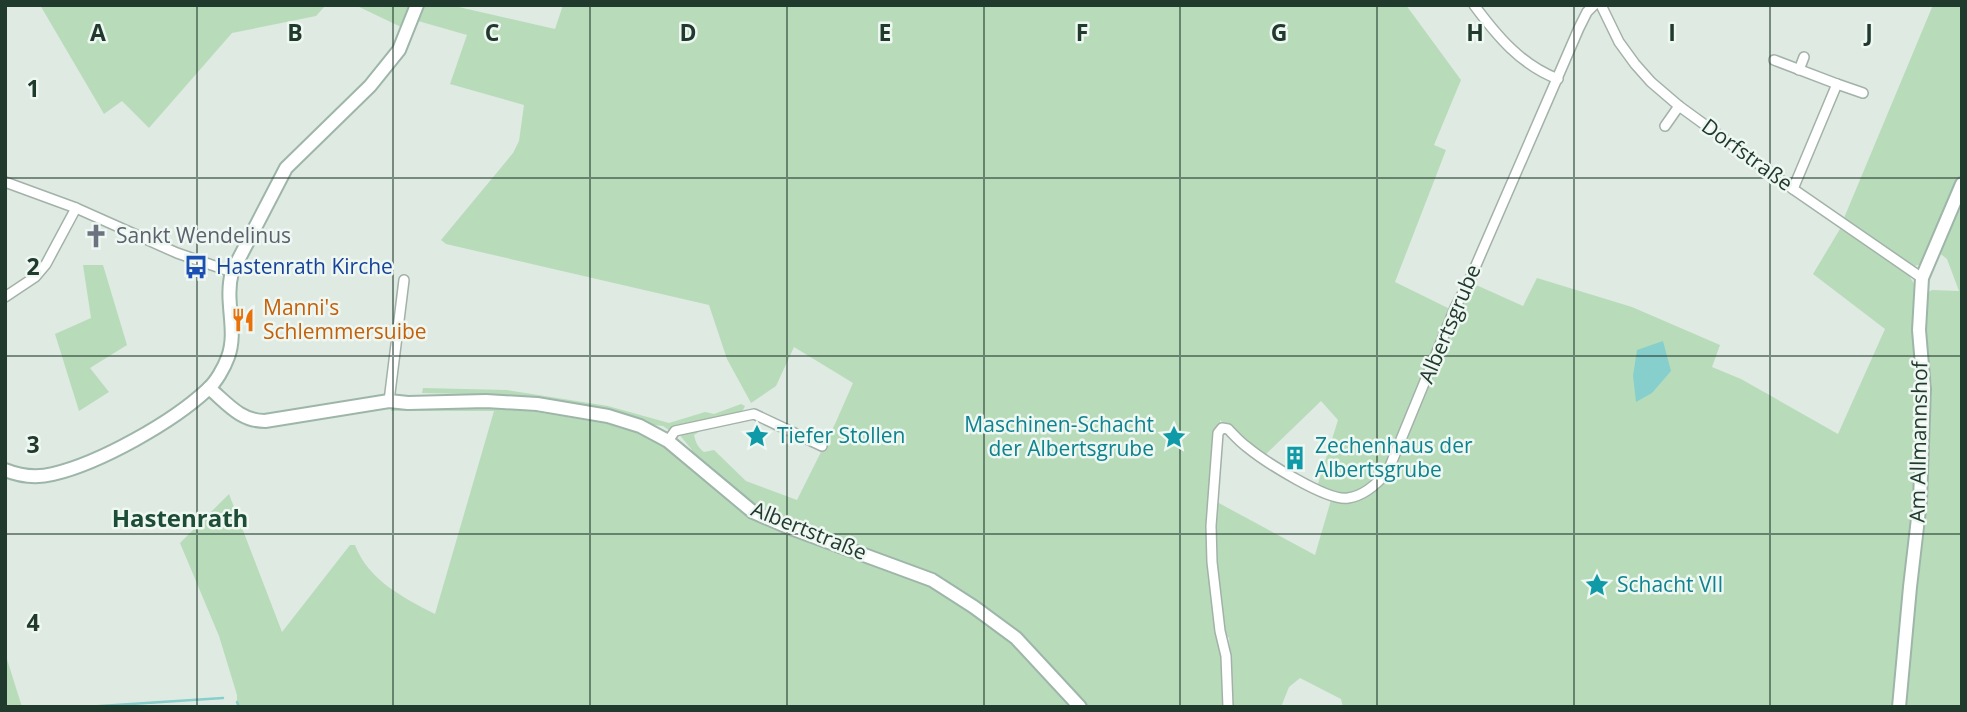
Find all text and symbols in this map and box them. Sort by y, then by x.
text: A [90,16,106,48]
text: B [287,16,303,48]
text: C [485,16,499,48]
text: D [679,16,697,48]
text: E [879,16,891,48]
text: F [1076,16,1088,48]
text: G [1271,16,1287,48]
text: H [1466,16,1484,48]
text: I [1668,16,1676,48]
text: J [1863,16,1873,48]
text: 1 [26,72,40,104]
street label: Dorfstraße [1696,112,1799,197]
place label: Sankt Wendelinus [116,221,291,249]
church icon: Sankt Wendelinus [82,222,110,250]
text: 2 [26,250,40,282]
place label: Hastenrath Kirche [216,252,393,280]
bus stop icon: Hastenrath Kirche [182,253,210,281]
street label: Albertsgrube [1411,260,1487,387]
place label: Manni's Schlemmersuibe [263,293,427,345]
restaurant icon: Manni's Schlemmersuibe [229,306,257,334]
street label: Am Allmannshof [1903,359,1933,523]
place label: Maschinen-Schacht der Albertsgrube [964,410,1154,462]
place label: Tiefer Stollen [777,421,905,449]
place icon: Tiefer Stollen [743,422,771,450]
place icon: Maschinen-Schacht der Albertsgrube [1160,423,1188,451]
text: 3 [26,428,40,460]
place label: Zechenhaus der Albertsgrube [1315,431,1473,483]
building icon: Zechenhaus der Albertsgrube [1281,444,1309,472]
street label: Albertstraße [748,494,871,566]
district label: Hastenrath [112,501,248,534]
place label: Schacht VII [1617,570,1723,598]
place icon: Schacht VII [1583,571,1611,599]
text: 4 [26,606,40,638]

